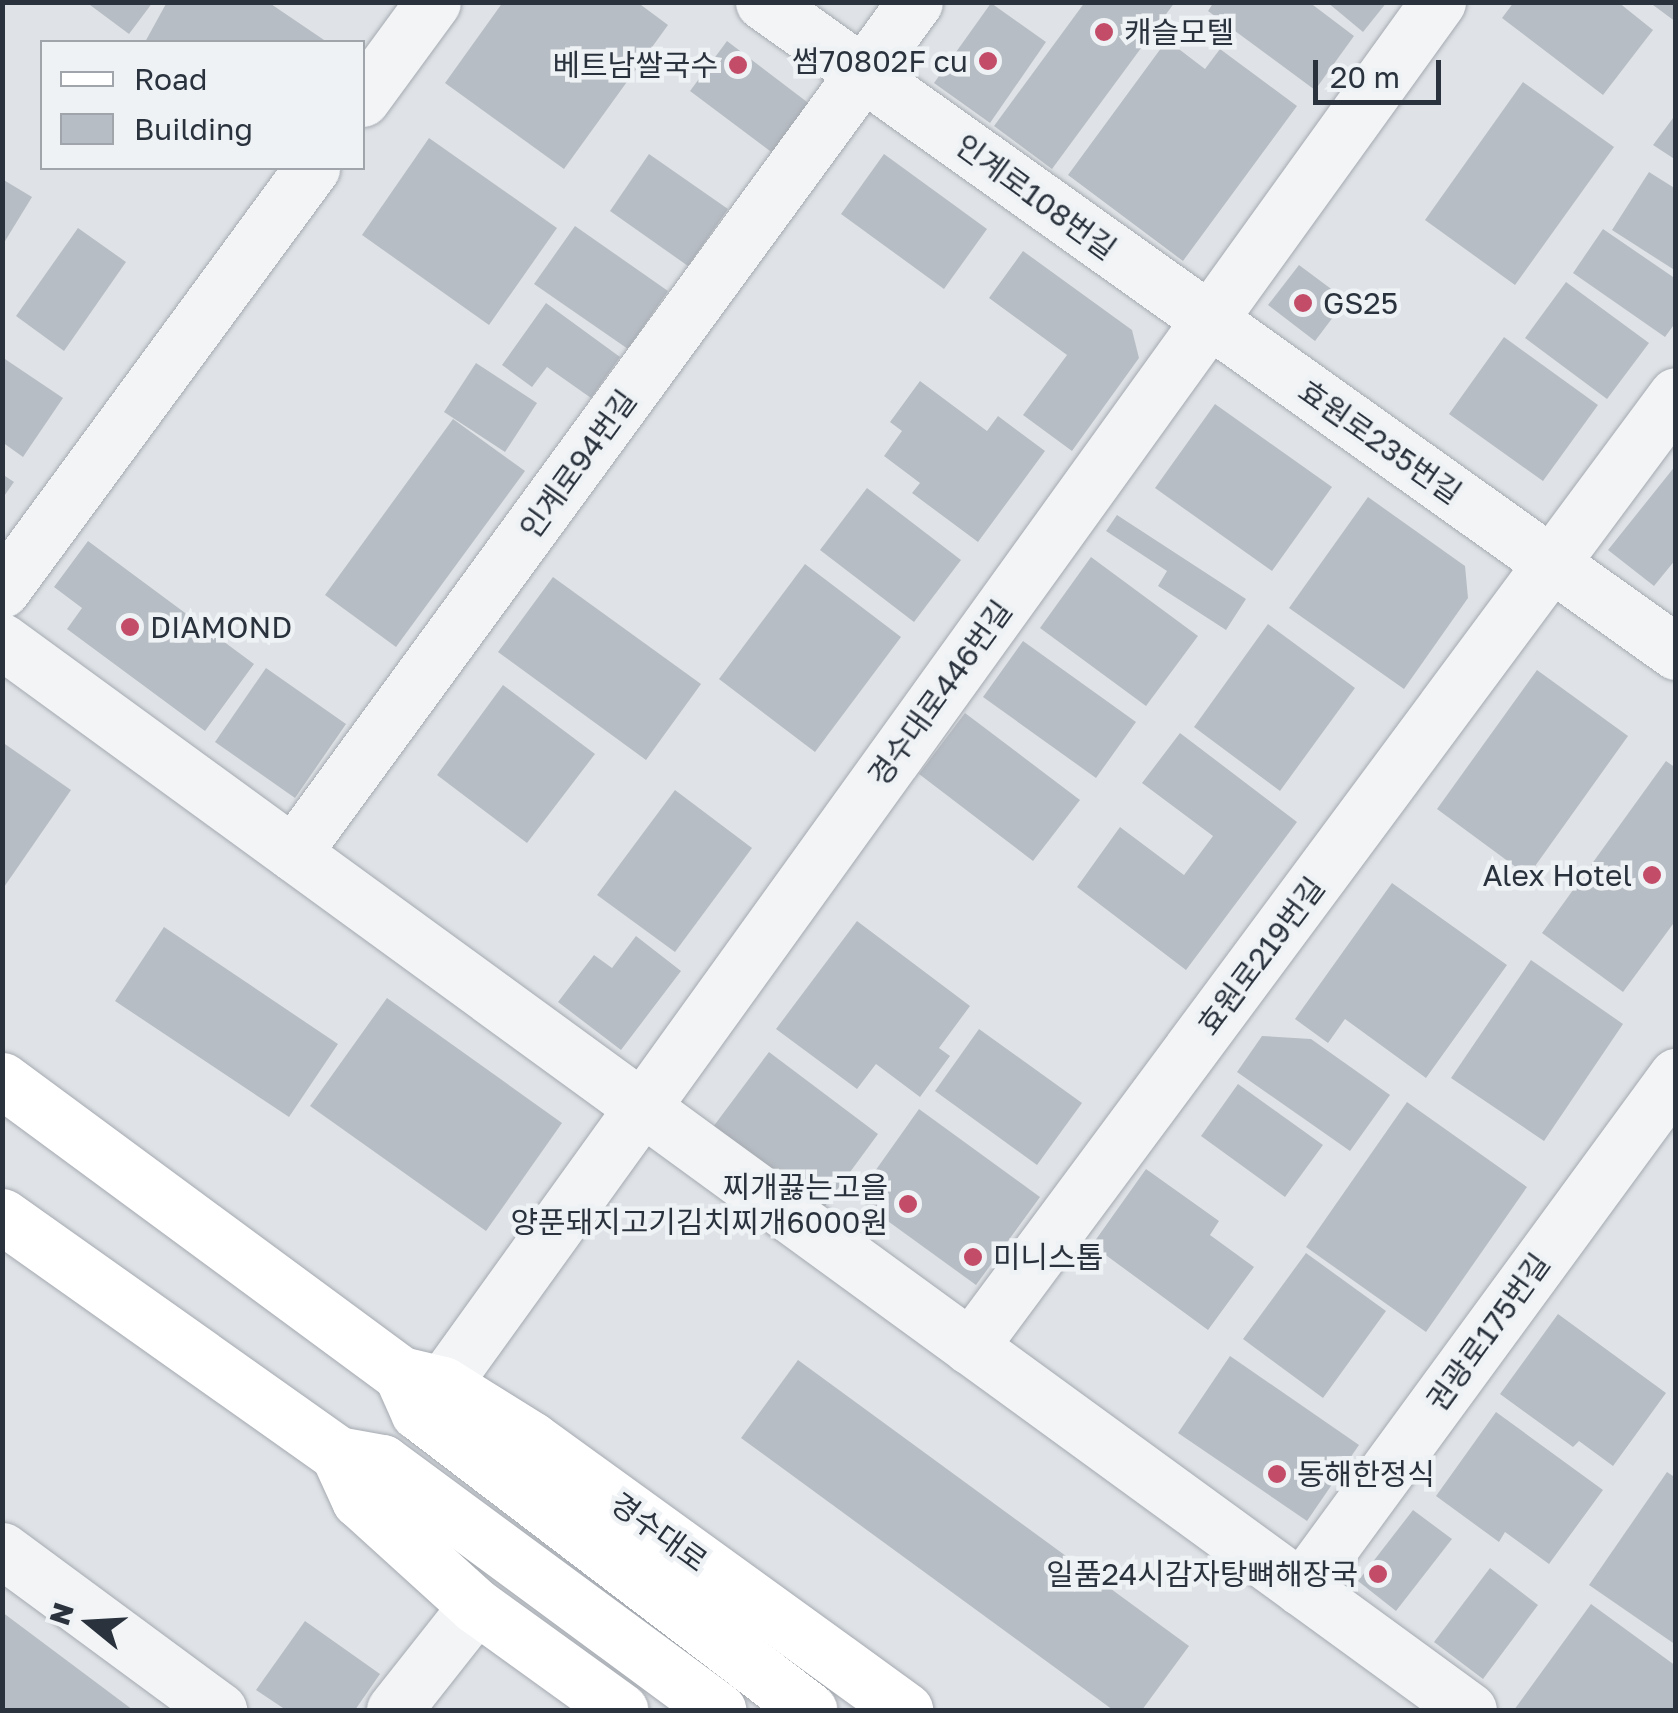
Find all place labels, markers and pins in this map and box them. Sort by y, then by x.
place label: 캐슬모텔 [1124,14,1234,50]
marker: 캐슬모텔 [1093,21,1115,43]
place label: 썸70802F cu [792,43,968,79]
place label: 베트남쌀국수 [552,47,718,83]
marker: 썸70802F cu [977,50,999,72]
marker: 베트남쌀국수 [727,54,749,76]
place label: GS25 [1323,285,1398,321]
marker: GS25 [1292,292,1314,314]
place label: DIAMOND [150,609,292,645]
marker: DIAMOND [119,616,141,638]
place label: Alex Hotel [1483,857,1632,893]
marker: Alex Hotel [1641,864,1663,886]
place label: 찌개끓는고을 양푼돼지고기김치찌개6000원 [510,1169,888,1240]
marker: 찌개끓는고을 양푼돼지고기김치찌개6000원 [897,1193,919,1215]
place label: 미니스톱 [993,1239,1103,1275]
marker: 미니스톱 [962,1246,984,1268]
place label: 동해한정식 [1297,1456,1435,1492]
marker: 동해한정식 [1266,1463,1288,1485]
place label: 일품24시감자탕뼈해장국 [1046,1556,1358,1592]
marker: 일품24시감자탕뼈해장국 [1367,1563,1389,1585]

